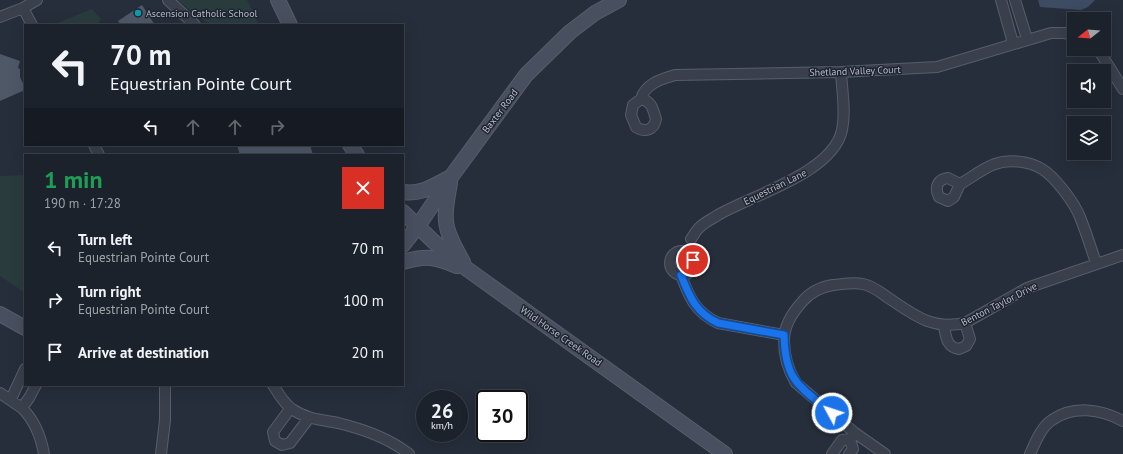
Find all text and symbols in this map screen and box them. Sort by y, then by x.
place label: Ascension Catholic School [146,7,258,20]
marker: Ascension Catholic School [133,8,143,18]
north arrow [1067,12,1111,56]
map controls [1067,12,1111,160]
text: 70 m [110,36,171,73]
icon: left [44,40,96,92]
street label: Shetland Valley Court [809,63,901,79]
button: sound [1067,64,1111,108]
text: Equestrian Pointe Court [110,72,292,95]
street label: Baxter Road [479,86,521,136]
icon: left [140,116,162,138]
icon: ahead [182,116,204,138]
icon: ahead [224,116,246,138]
icon: right [266,116,288,138]
button: layers [1067,116,1111,160]
text: 1 min [44,164,103,195]
street label: Equestrian Lane [741,166,809,208]
button: close [342,167,384,209]
text: 190 m · 17:28 [44,195,121,212]
text: Turn left [78,230,132,249]
icon: left [44,237,66,259]
text: 70 m [351,239,384,258]
pin [676,243,710,277]
text: Equestrian Pointe Court [78,249,209,266]
icon: arrive [682,249,704,271]
street label: Benton Taylor Drive [959,279,1039,329]
text: Turn right [78,282,141,301]
icon: right [44,289,66,311]
text: 100 m [343,291,384,310]
text: Equestrian Pointe Court [78,301,209,318]
street label: Wild Horse Creek Road [518,303,604,369]
icon: arrive [44,341,66,363]
text: Arrive at destination [78,343,209,362]
text: 20 m [351,343,384,362]
speed limit sign: 30 [476,390,528,442]
position arrow [811,392,853,434]
text: 26 [431,398,453,424]
text: km/h [431,419,453,432]

